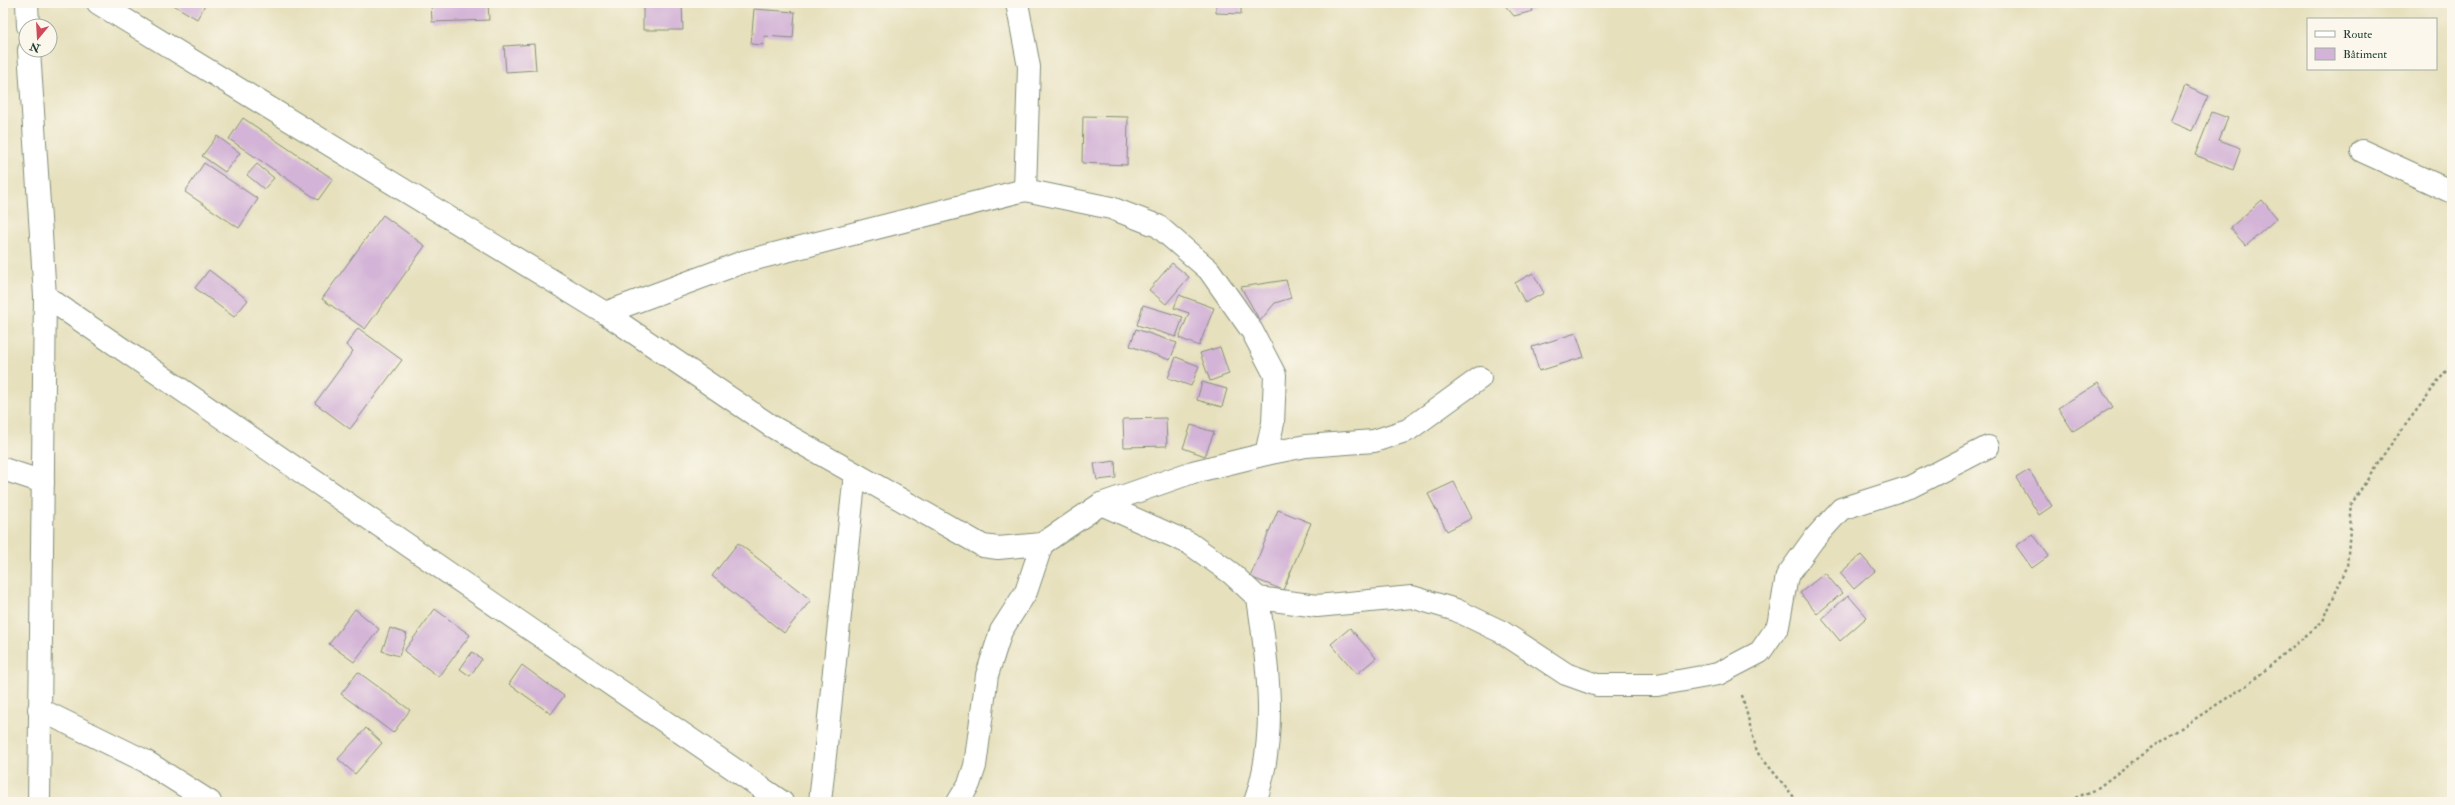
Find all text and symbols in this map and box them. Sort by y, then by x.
north arrow [18,18,58,58]
legend [2307,18,2437,70]
text: Route [2343,27,2372,42]
text: N [27,39,43,55]
text: Bâtiment [2343,47,2387,62]

